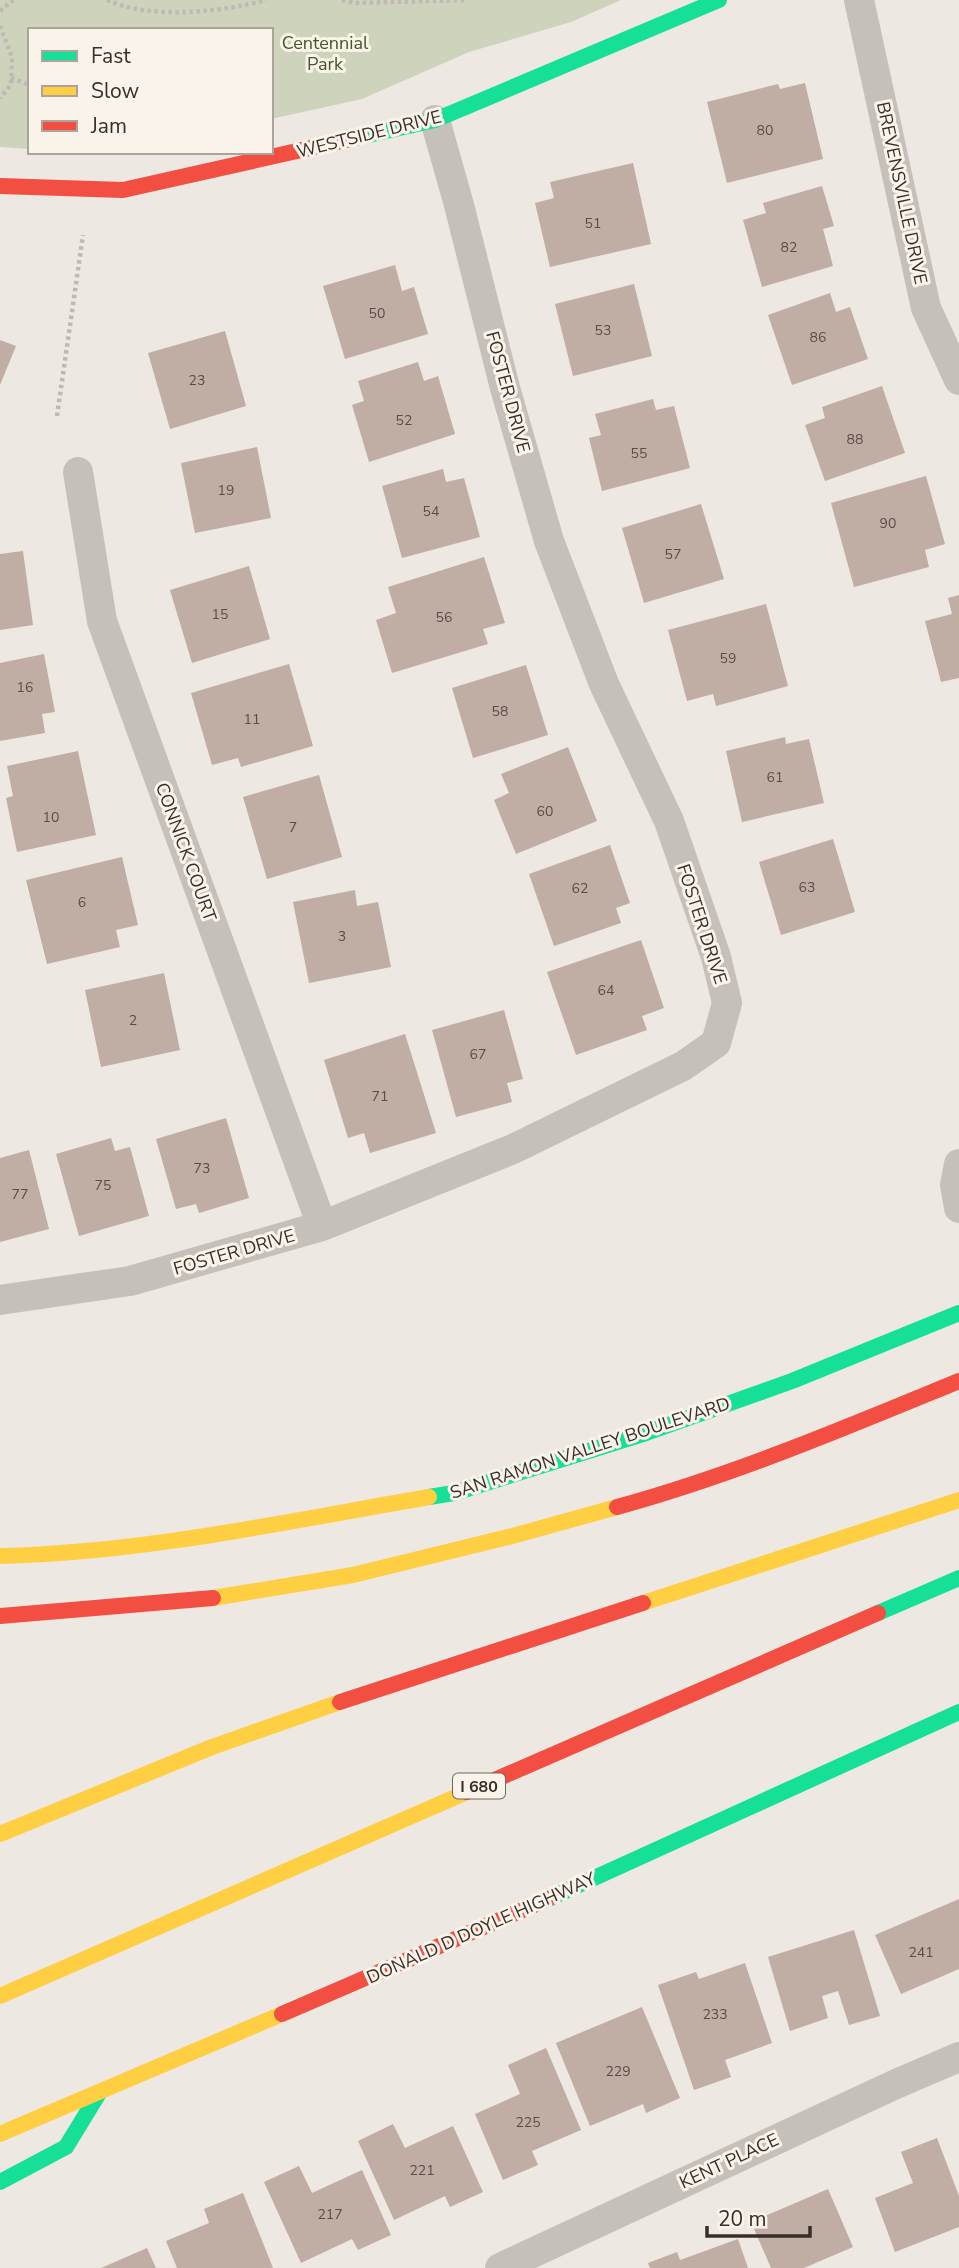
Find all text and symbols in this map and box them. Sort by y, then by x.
legend [28,28,273,154]
park label: Centennial Park [282,31,369,76]
text: Fast [91,42,131,70]
text: Slow [91,77,140,105]
street label: BREVENSVILLE DRIVE [871,99,933,287]
street label: WESTSIDE DRIVE [294,104,444,164]
text: Jam [90,112,127,140]
house number: 80 [757,121,773,140]
house number: 51 [585,214,601,233]
house number: 82 [781,238,797,257]
house number: 50 [369,304,385,323]
house number: 53 [595,321,611,340]
street label: FOSTER DRIVE [480,328,536,456]
house number: 86 [810,328,826,347]
house number: 23 [189,371,205,390]
house number: 52 [396,411,412,430]
house number: 88 [847,430,863,449]
house number: 55 [631,444,647,463]
house number: 19 [218,481,234,500]
house number: 54 [423,502,439,521]
house number: 90 [880,514,896,533]
house number: 57 [665,545,681,564]
house number: 15 [212,605,228,624]
house number: 56 [436,608,452,627]
house number: 59 [720,649,736,668]
house number: 16 [17,678,33,697]
house number: 58 [492,702,508,721]
house number: 11 [244,710,260,729]
house number: 61 [767,768,783,787]
street label: CONNICK COURT [150,779,222,925]
house number: 60 [537,802,553,821]
house number: 10 [43,808,59,827]
house number: 7 [289,818,297,837]
street label: FOSTER DRIVE [671,861,733,987]
house number: 63 [799,878,815,897]
house number: 62 [572,879,588,898]
house number: 6 [78,893,86,912]
house number: 3 [338,927,346,946]
house number: 64 [598,981,614,1000]
house number: 2 [129,1011,137,1030]
house number: 67 [470,1045,486,1064]
house number: 71 [372,1087,388,1106]
house number: 73 [194,1159,210,1178]
house number: 75 [95,1176,111,1195]
house number: 77 [12,1185,28,1204]
street label: FOSTER DRIVE [171,1223,297,1281]
street label: SAN RAMON VALLEY BOULEVARD [447,1391,733,1505]
road number: I 680 [453,1774,505,1798]
street label: DONALD D DOYLE HIGHWAY [363,1866,600,1989]
house number: 241 [908,1943,934,1962]
house number: 233 [702,2005,728,2024]
house number: 229 [605,2062,631,2081]
house number: 225 [515,2113,541,2132]
street label: KENT PLACE [676,2128,782,2194]
house number: 221 [409,2161,435,2180]
scale bar [707,2194,810,2238]
house number: 217 [317,2205,343,2224]
text: 20 m [718,2205,767,2233]

